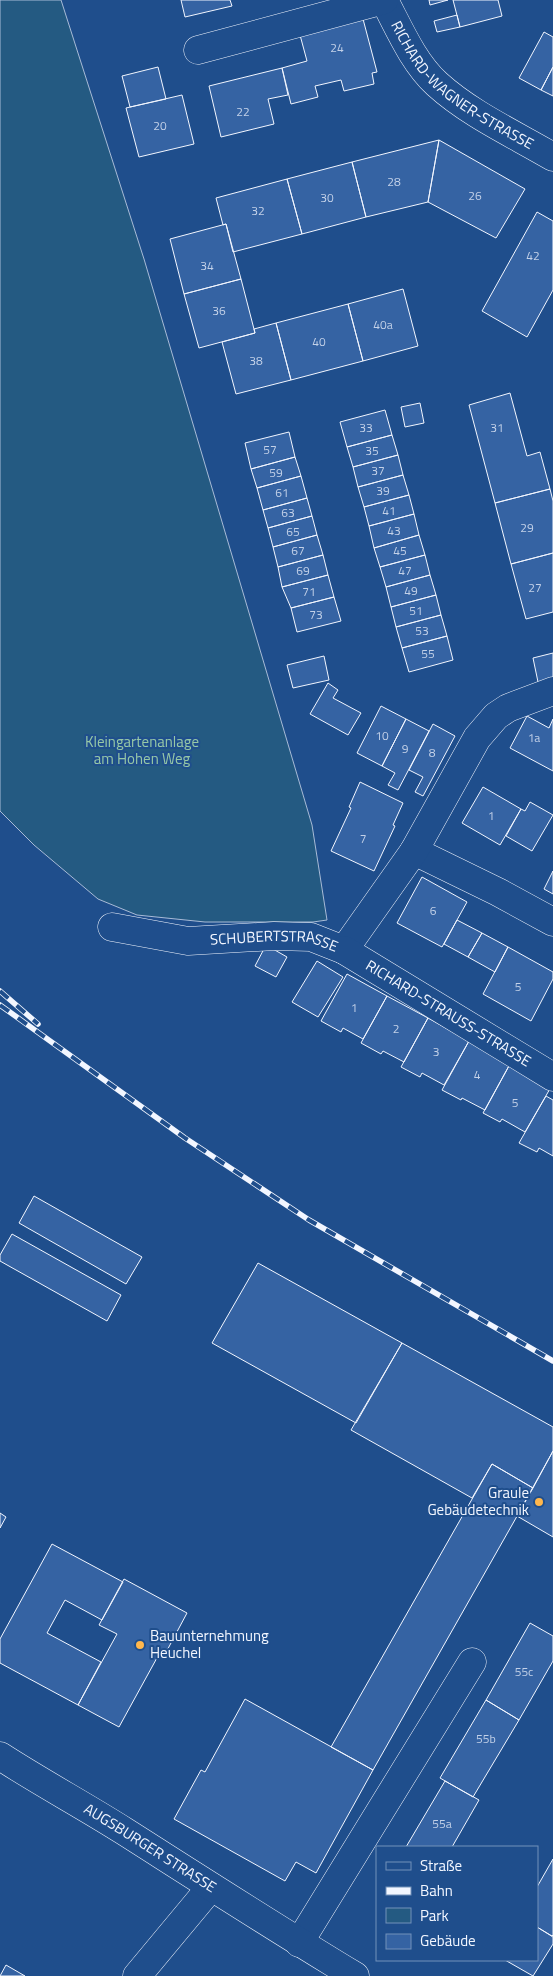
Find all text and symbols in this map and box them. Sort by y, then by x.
street label: RICHARD-WAGNER-STRASSE [385,16,538,155]
house number: 24 [330,38,344,57]
house number: 22 [236,102,250,121]
house number: 20 [153,116,167,135]
house number: 28 [387,172,401,191]
house number: 26 [468,186,482,205]
house number: 30 [320,188,334,207]
house number: 32 [251,201,265,220]
house number: 42 [526,246,540,265]
house number: 34 [200,256,214,275]
house number: 36 [212,301,226,320]
house number: 40a [373,315,393,334]
house number: 40 [312,332,326,351]
house number: 38 [249,351,263,370]
house number: 33 [359,418,373,437]
house number: 31 [490,418,504,437]
house number: 57 [263,440,277,459]
house number: 35 [365,441,379,460]
house number: 37 [371,461,385,480]
house number: 59 [269,463,283,482]
house number: 39 [376,481,390,500]
house number: 61 [275,483,289,502]
house number: 41 [382,501,396,520]
house number: 63 [281,503,295,522]
house number: 29 [520,518,534,537]
house number: 43 [387,521,401,540]
house number: 65 [286,522,300,541]
house number: 67 [291,541,305,560]
house number: 45 [393,541,407,560]
house number: 69 [296,561,310,580]
house number: 47 [398,561,412,580]
house number: 27 [528,578,542,597]
house number: 49 [404,581,418,600]
house number: 71 [302,582,316,601]
house number: 51 [409,601,423,620]
house number: 73 [309,605,323,624]
house number: 53 [415,621,429,640]
house number: 55 [421,644,435,663]
house number: 10 [375,726,389,745]
house number: 1a [528,728,540,747]
park label: Kleingartenanlage am Hohen Weg [85,730,199,770]
house number: 9 [402,739,409,758]
house number: 8 [429,743,436,762]
house number: 1 [488,806,494,825]
house number: 7 [360,829,366,848]
house number: 6 [430,901,437,920]
street label: SCHUBERTSTRASSE [209,924,342,958]
street label: RICHARD-STRAUSS-STRASSE [361,954,536,1072]
house number: 5 [515,977,522,996]
house number: 1 [351,998,357,1017]
house number: 2 [393,1019,399,1038]
house number: 3 [433,1042,439,1061]
house number: 4 [474,1065,481,1084]
house number: 5 [512,1093,519,1112]
place label: Graule Gebäudetechnik [427,1481,529,1521]
marker: Graule Gebäudetechnik [533,1496,545,1508]
place label: Bauunternehmung Heuchel [150,1624,269,1664]
marker: Bauunternehmung Heuchel [134,1639,146,1651]
house number: 55c [515,1662,533,1681]
house number: 55b [476,1729,496,1748]
street label: AUGSBURGER STRASSE [80,1797,221,1898]
house number: 55a [432,1814,452,1833]
legend [376,1846,538,1961]
text: Straße [420,1854,462,1877]
text: Bahn [420,1879,453,1902]
text: Park [420,1904,449,1927]
text: Gebäude [420,1929,476,1952]

